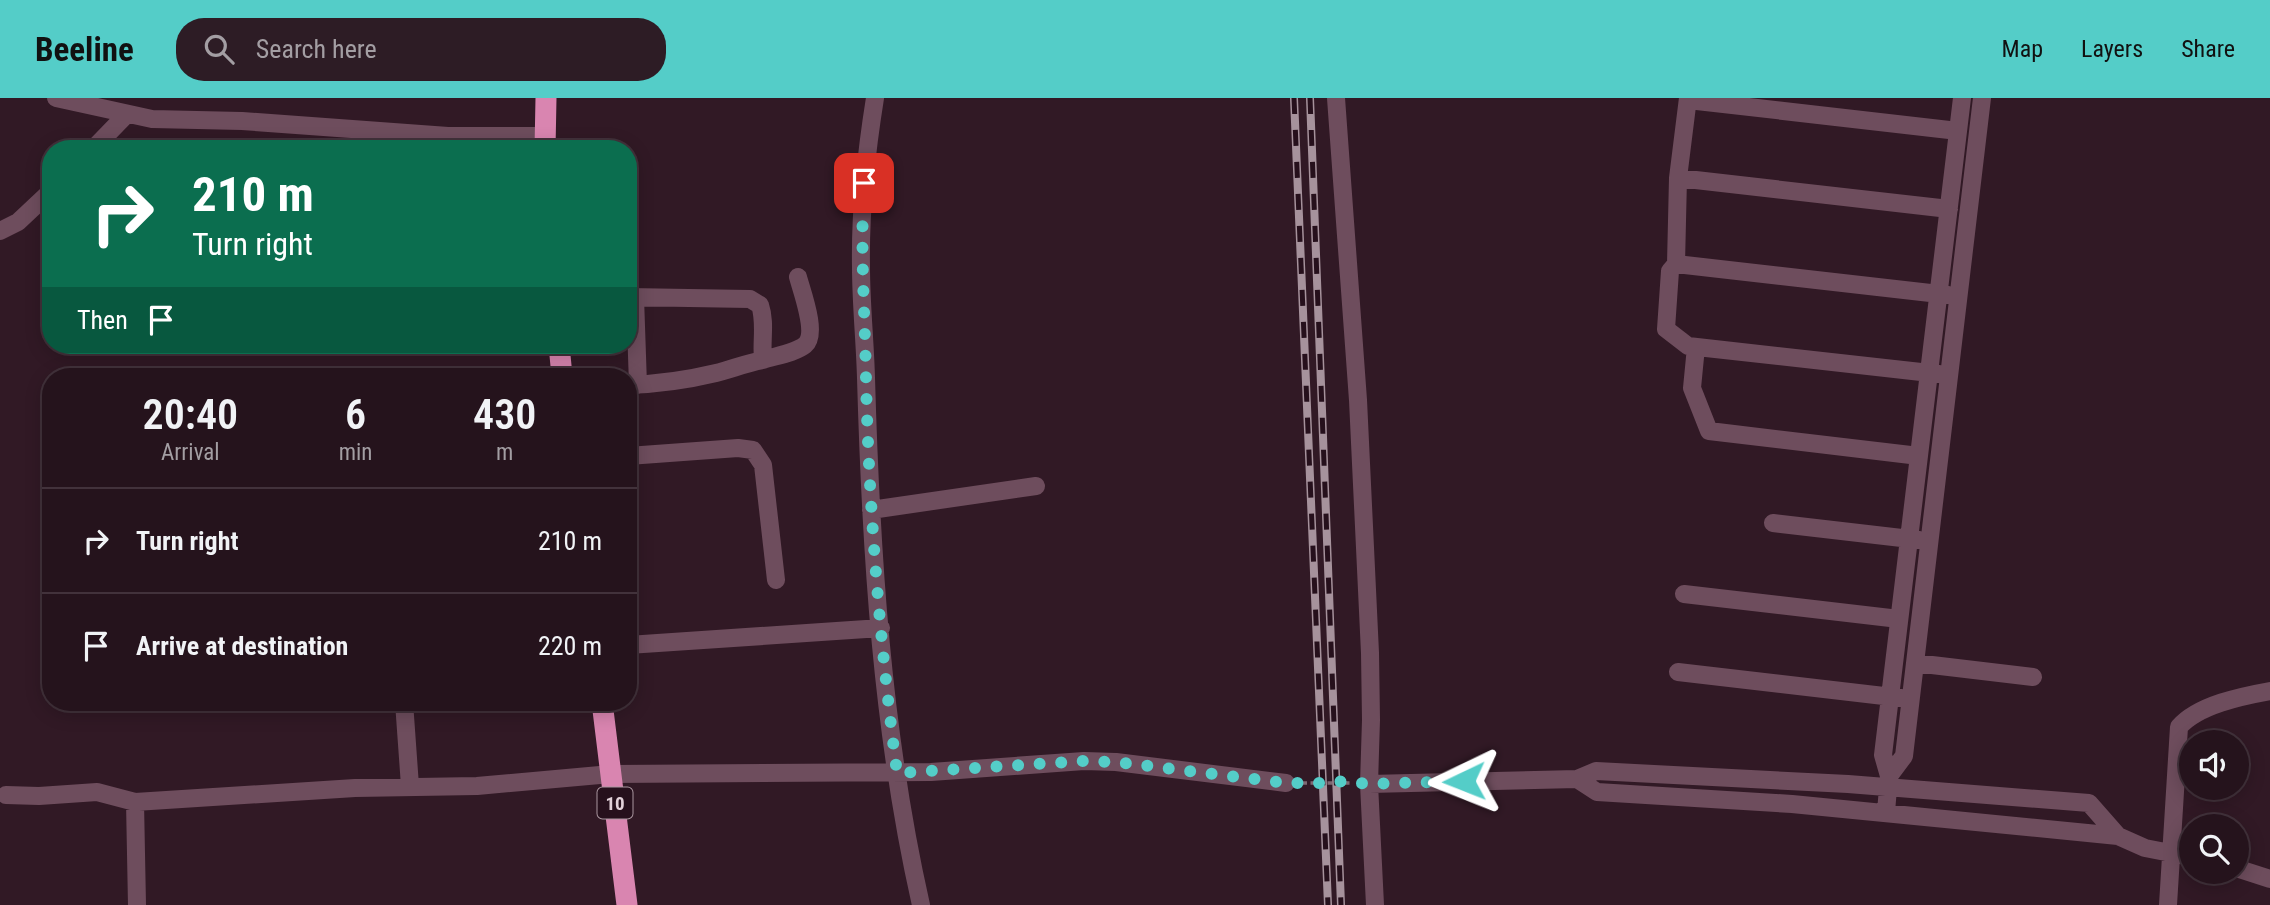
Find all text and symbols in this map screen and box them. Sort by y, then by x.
search box [176,18,666,81]
text: Beeline [35,30,134,69]
icon: search [200,30,238,68]
text: Search here [256,34,377,64]
text: Map [2002,35,2043,63]
text: Layers [2081,35,2143,63]
text: Share [2181,35,2235,63]
pin [834,153,894,213]
icon: arrive [845,164,883,202]
text: 210 m [192,166,314,223]
icon: right [77,168,168,259]
text: Turn right [192,225,313,263]
icon: arrive [142,301,180,339]
text: Then [77,305,128,335]
text: 20:40 [143,390,238,439]
text: 6 [345,390,366,439]
text: 430 [473,390,536,439]
text: Arrival [161,439,220,466]
text: min [339,439,372,466]
text: m [496,439,513,466]
icon: right [77,522,115,560]
text: Turn right [136,526,238,556]
text: 210 m [538,526,602,556]
icon: arrive [77,627,115,665]
text: Arrive at destination [136,631,348,661]
text: 220 m [538,631,602,661]
map controls [2179,730,2249,884]
button: sound [2179,730,2249,800]
position arrow [1427,744,1501,818]
road number: 10 [598,788,632,818]
button: search [2179,814,2249,884]

